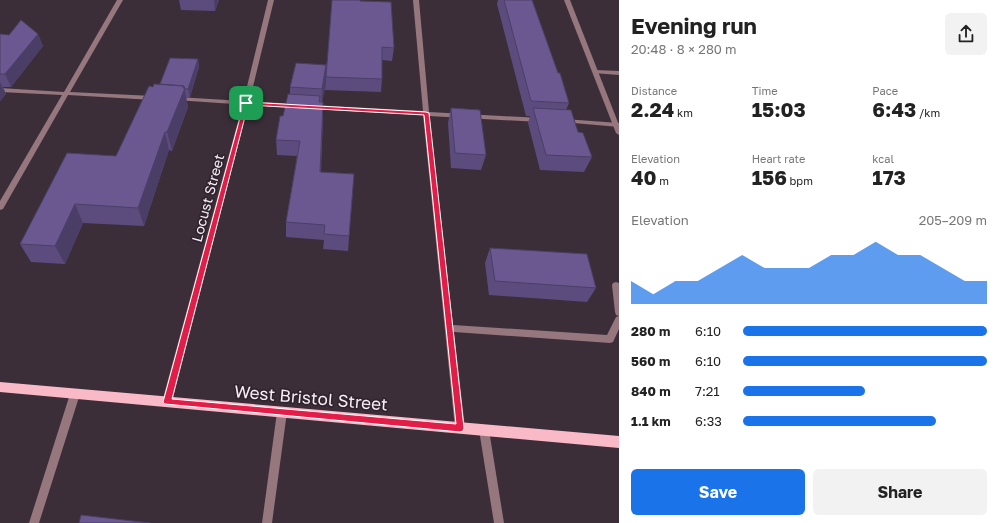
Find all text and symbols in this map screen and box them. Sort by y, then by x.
text: Evening run [631,12,757,39]
button: share [945,13,987,55]
text: 20:48 · 8 × 280 m [631,41,737,57]
text: Distance [631,84,677,97]
text: Time [752,84,778,97]
text: Pace [872,84,898,97]
pin [229,86,263,120]
icon: arrive [235,92,257,114]
text: 2.24 [631,97,674,121]
text: 15:03 [752,97,806,121]
text: 6:43 [872,97,916,121]
text: km [674,106,693,119]
text: /km [916,106,940,119]
street label: Locust Street [188,152,227,244]
text: Elevation [631,152,680,165]
text: Heart rate [752,152,805,165]
text: kcal [872,152,894,165]
text: 40 [631,165,657,189]
text: 156 [752,165,787,189]
text: 173 [872,165,906,189]
text: m [657,174,669,187]
text: bpm [787,174,813,187]
text: Elevation [631,212,689,228]
text: 205–209 m [919,212,987,228]
text: 280 m [631,323,670,339]
text: 6:10 [695,323,721,339]
text: 560 m [631,353,670,369]
text: 6:10 [695,353,721,369]
street label: West Bristol Street [233,380,389,415]
text: 840 m [631,383,671,399]
text: 7:21 [695,383,720,399]
text: 1.1 km [631,413,671,429]
text: 6:33 [695,413,722,429]
button: Save [631,469,805,515]
button: Share [813,469,987,515]

